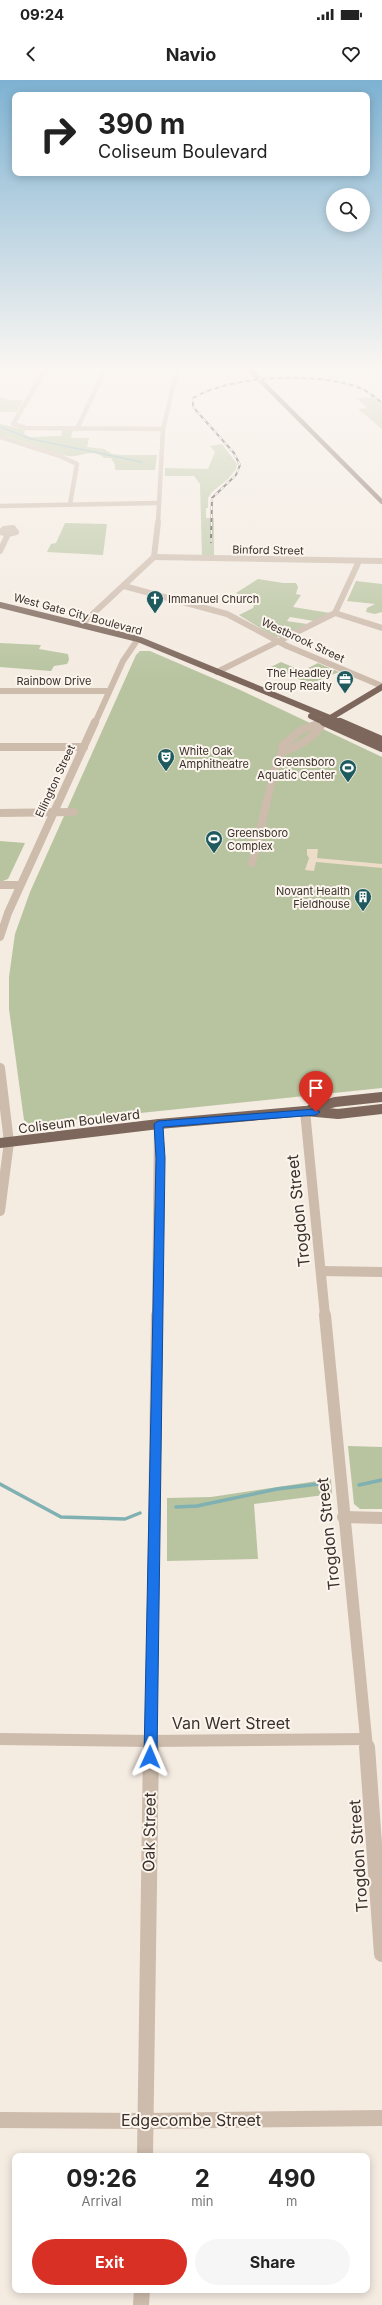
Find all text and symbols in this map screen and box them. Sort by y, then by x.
text: 09:24 [20,5,64,24]
icon: back [20,43,42,65]
icon: heart [340,43,362,65]
text: Navio [166,44,216,65]
text: 390 m [98,107,185,141]
icon: right [32,108,84,160]
text: Coliseum Boulevard [98,141,267,162]
map controls [326,188,370,232]
button: search [326,188,370,232]
street label: Binford Street [232,542,304,558]
church icon: Immanuel Church [145,589,165,614]
street label: West Gate City Boulevard [12,590,144,638]
place label: Immanuel Church [168,592,259,606]
street label: Westbrook Street [259,615,347,666]
place label: The Headley Group Realty [264,666,332,693]
office icon: The Headley Group Realty [335,669,355,694]
street label: Rainbow Drive [17,674,91,688]
street label: Ellington Street [32,742,78,820]
place label: White Oak Amphitheatre [179,744,249,771]
theatre icon: White Oak Amphitheatre [156,747,176,772]
place label: Greensboro Aquatic Center [257,755,335,782]
sports icon: Greensboro Aquatic Center [338,758,358,783]
place label: Greensboro Complex [227,826,289,853]
sports icon: Greensboro Complex [204,829,224,854]
place label: Novant Health Fieldhouse [276,884,350,911]
building icon: Novant Health Fieldhouse [353,887,373,912]
pin [299,1071,333,1112]
icon: arrive [305,1077,327,1099]
street label: Coliseum Boulevard [17,1106,141,1136]
street label: Trogdon Street [282,1154,314,1268]
street label: Trogdon Street [312,1477,344,1591]
street label: Van Wert Street [172,1713,290,1733]
position arrow [129,1736,171,1778]
street label: Oak Street [138,1792,160,1872]
street label: Trogdon Street [344,1799,372,1913]
street label: Edgecombe Street [121,2110,261,2130]
text: 09:26 [66,2164,137,2193]
text: 2 [195,2164,210,2193]
text: 490 [268,2164,316,2193]
text: Arrival [82,2193,122,2209]
text: min [191,2193,213,2209]
text: m [286,2193,297,2209]
button: Exit [32,2239,187,2285]
button: Share [195,2239,350,2285]

